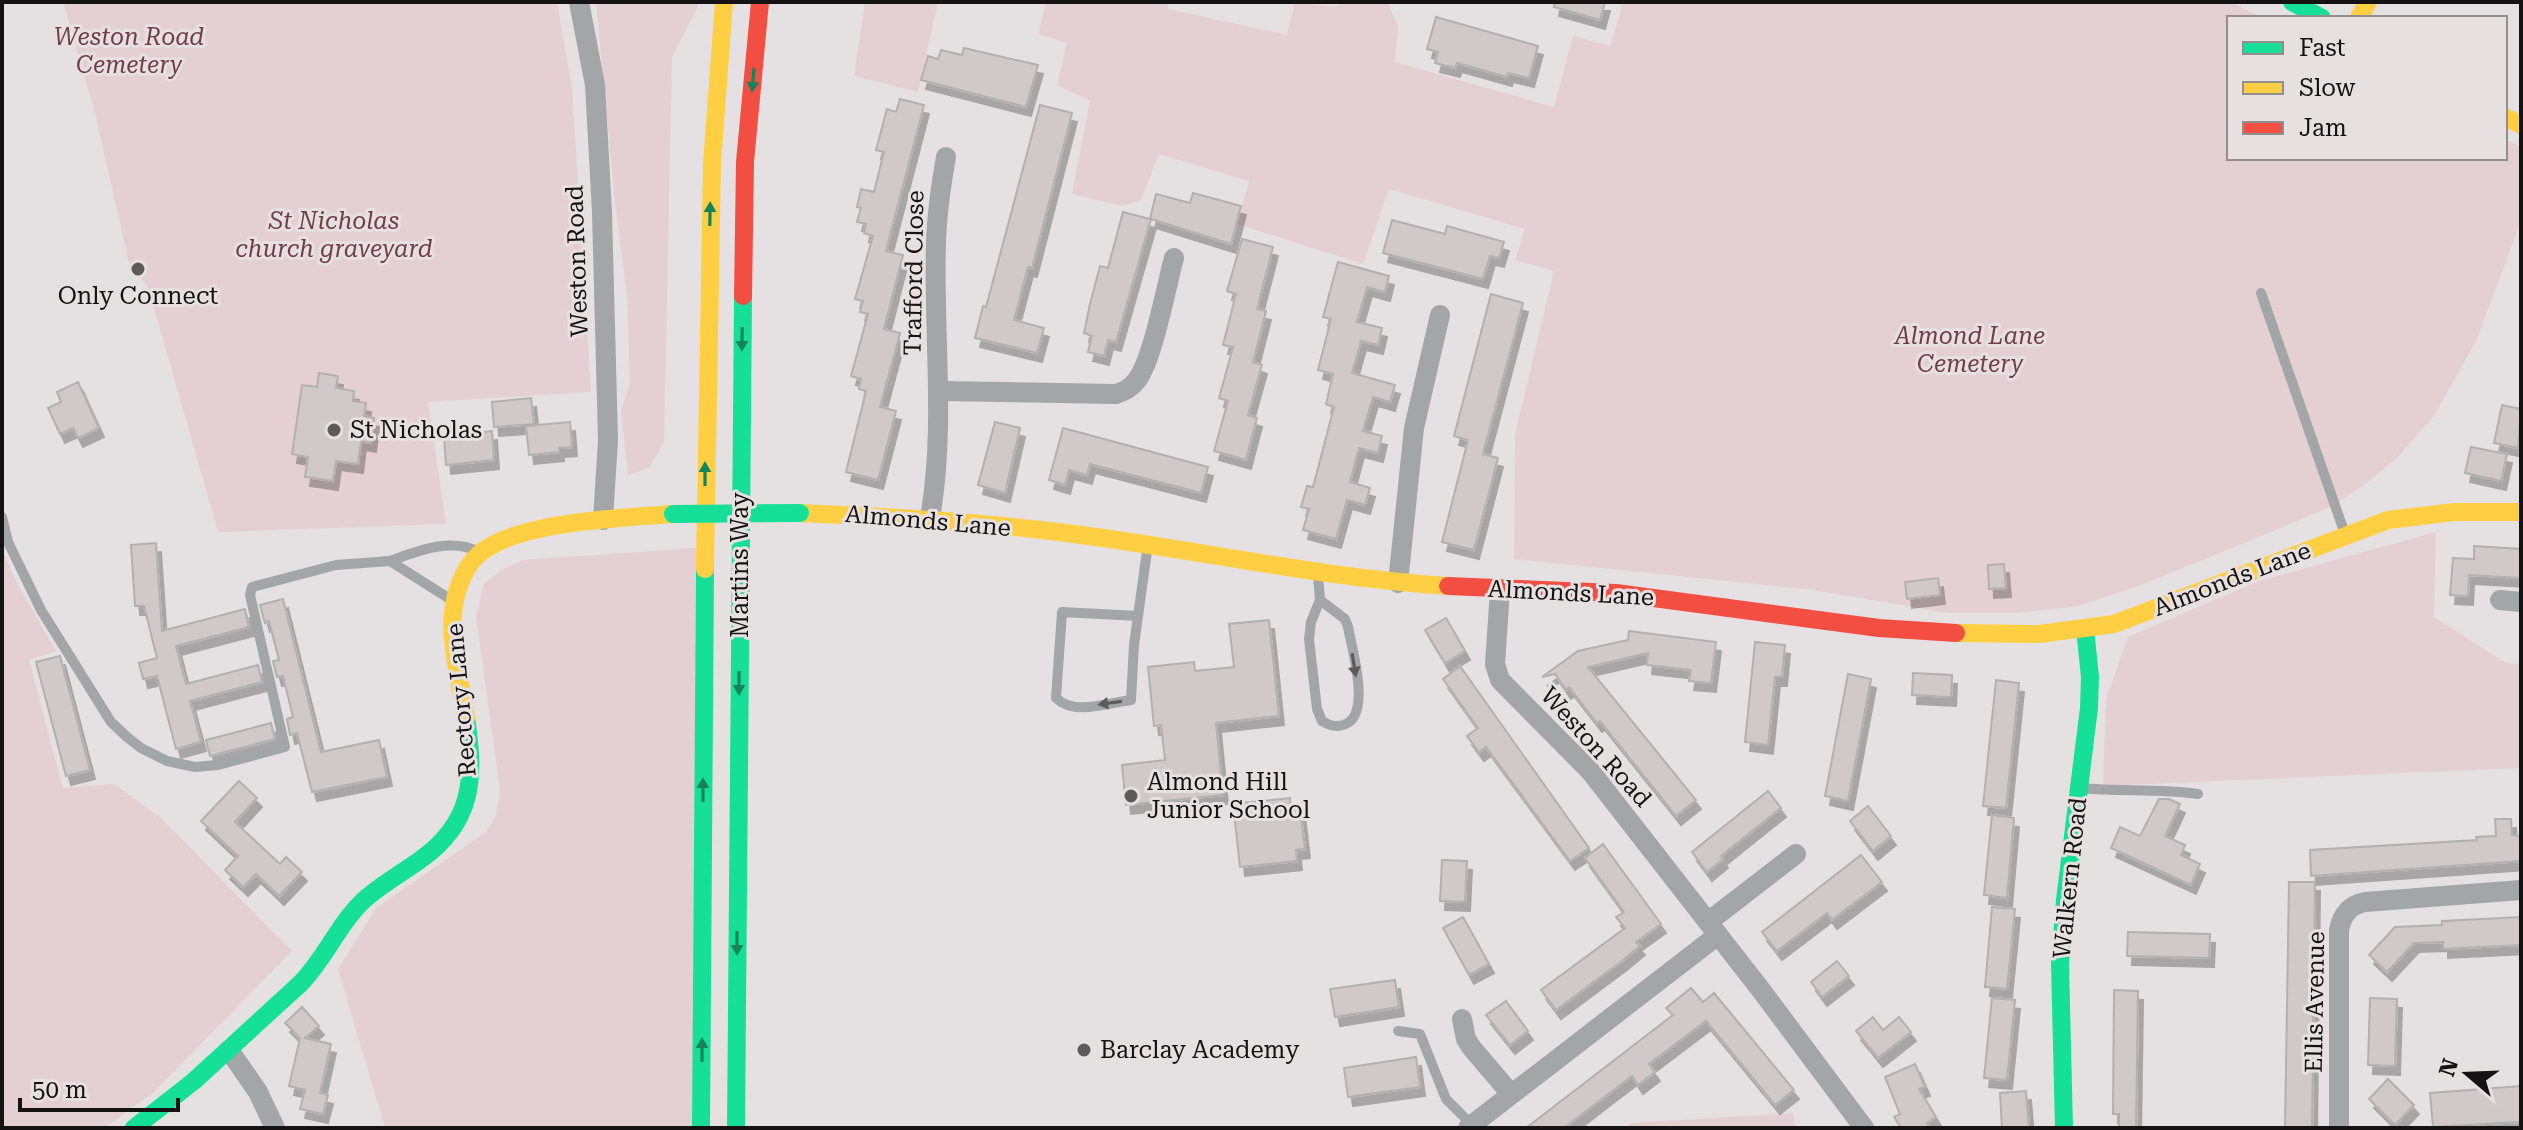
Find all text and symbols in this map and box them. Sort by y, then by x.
legend [2227,16,2507,160]
park label: Weston Road Cemetery [54,23,204,79]
text: Fast [2299,34,2346,62]
one-way arrow [746,68,759,93]
text: Slow [2299,74,2356,102]
text: Jam [2299,114,2347,142]
street label: Weston Road [560,185,594,337]
street label: Trafford Close [899,190,929,356]
one-way arrow [704,201,717,226]
park label: St Nicholas church graveyard [235,207,433,263]
marker: Only Connect [129,260,147,278]
place label: Only Connect [58,282,218,310]
park label: Almond Lane Cemetery [1893,322,2045,378]
one-way arrow [736,327,748,352]
place label: St Nicholas [350,416,482,444]
marker: St Nicholas [325,421,343,439]
one-way arrow [699,461,711,486]
street label: Martins Way [726,492,754,638]
street label: Almonds Lane [844,500,1012,542]
street label: Almonds Lane [2149,536,2315,622]
street label: Almonds Lane [1487,575,1655,611]
street label: Rectory Lane [440,622,482,778]
one-way arrow [1349,653,1361,678]
one-way arrow [733,671,745,696]
street label: Weston Road [1535,681,1657,813]
one-way arrow [1097,697,1122,710]
place label: Almond Hill Junior School [1147,768,1310,824]
one-way arrow [697,777,709,802]
marker: Almond Hill Junior School [1122,787,1140,805]
street label: Walkern Road [2048,796,2092,960]
one-way arrow [731,931,743,956]
street label: Ellis Avenue [2300,931,2330,1073]
north arrow [2427,1034,2507,1114]
place label: Barclay Academy [1100,1036,1300,1064]
one-way arrow [696,1037,708,1062]
marker: Barclay Academy [1075,1041,1093,1059]
text: N [2434,1056,2463,1080]
scale bar [20,1062,178,1112]
text: 50 m [32,1076,87,1104]

